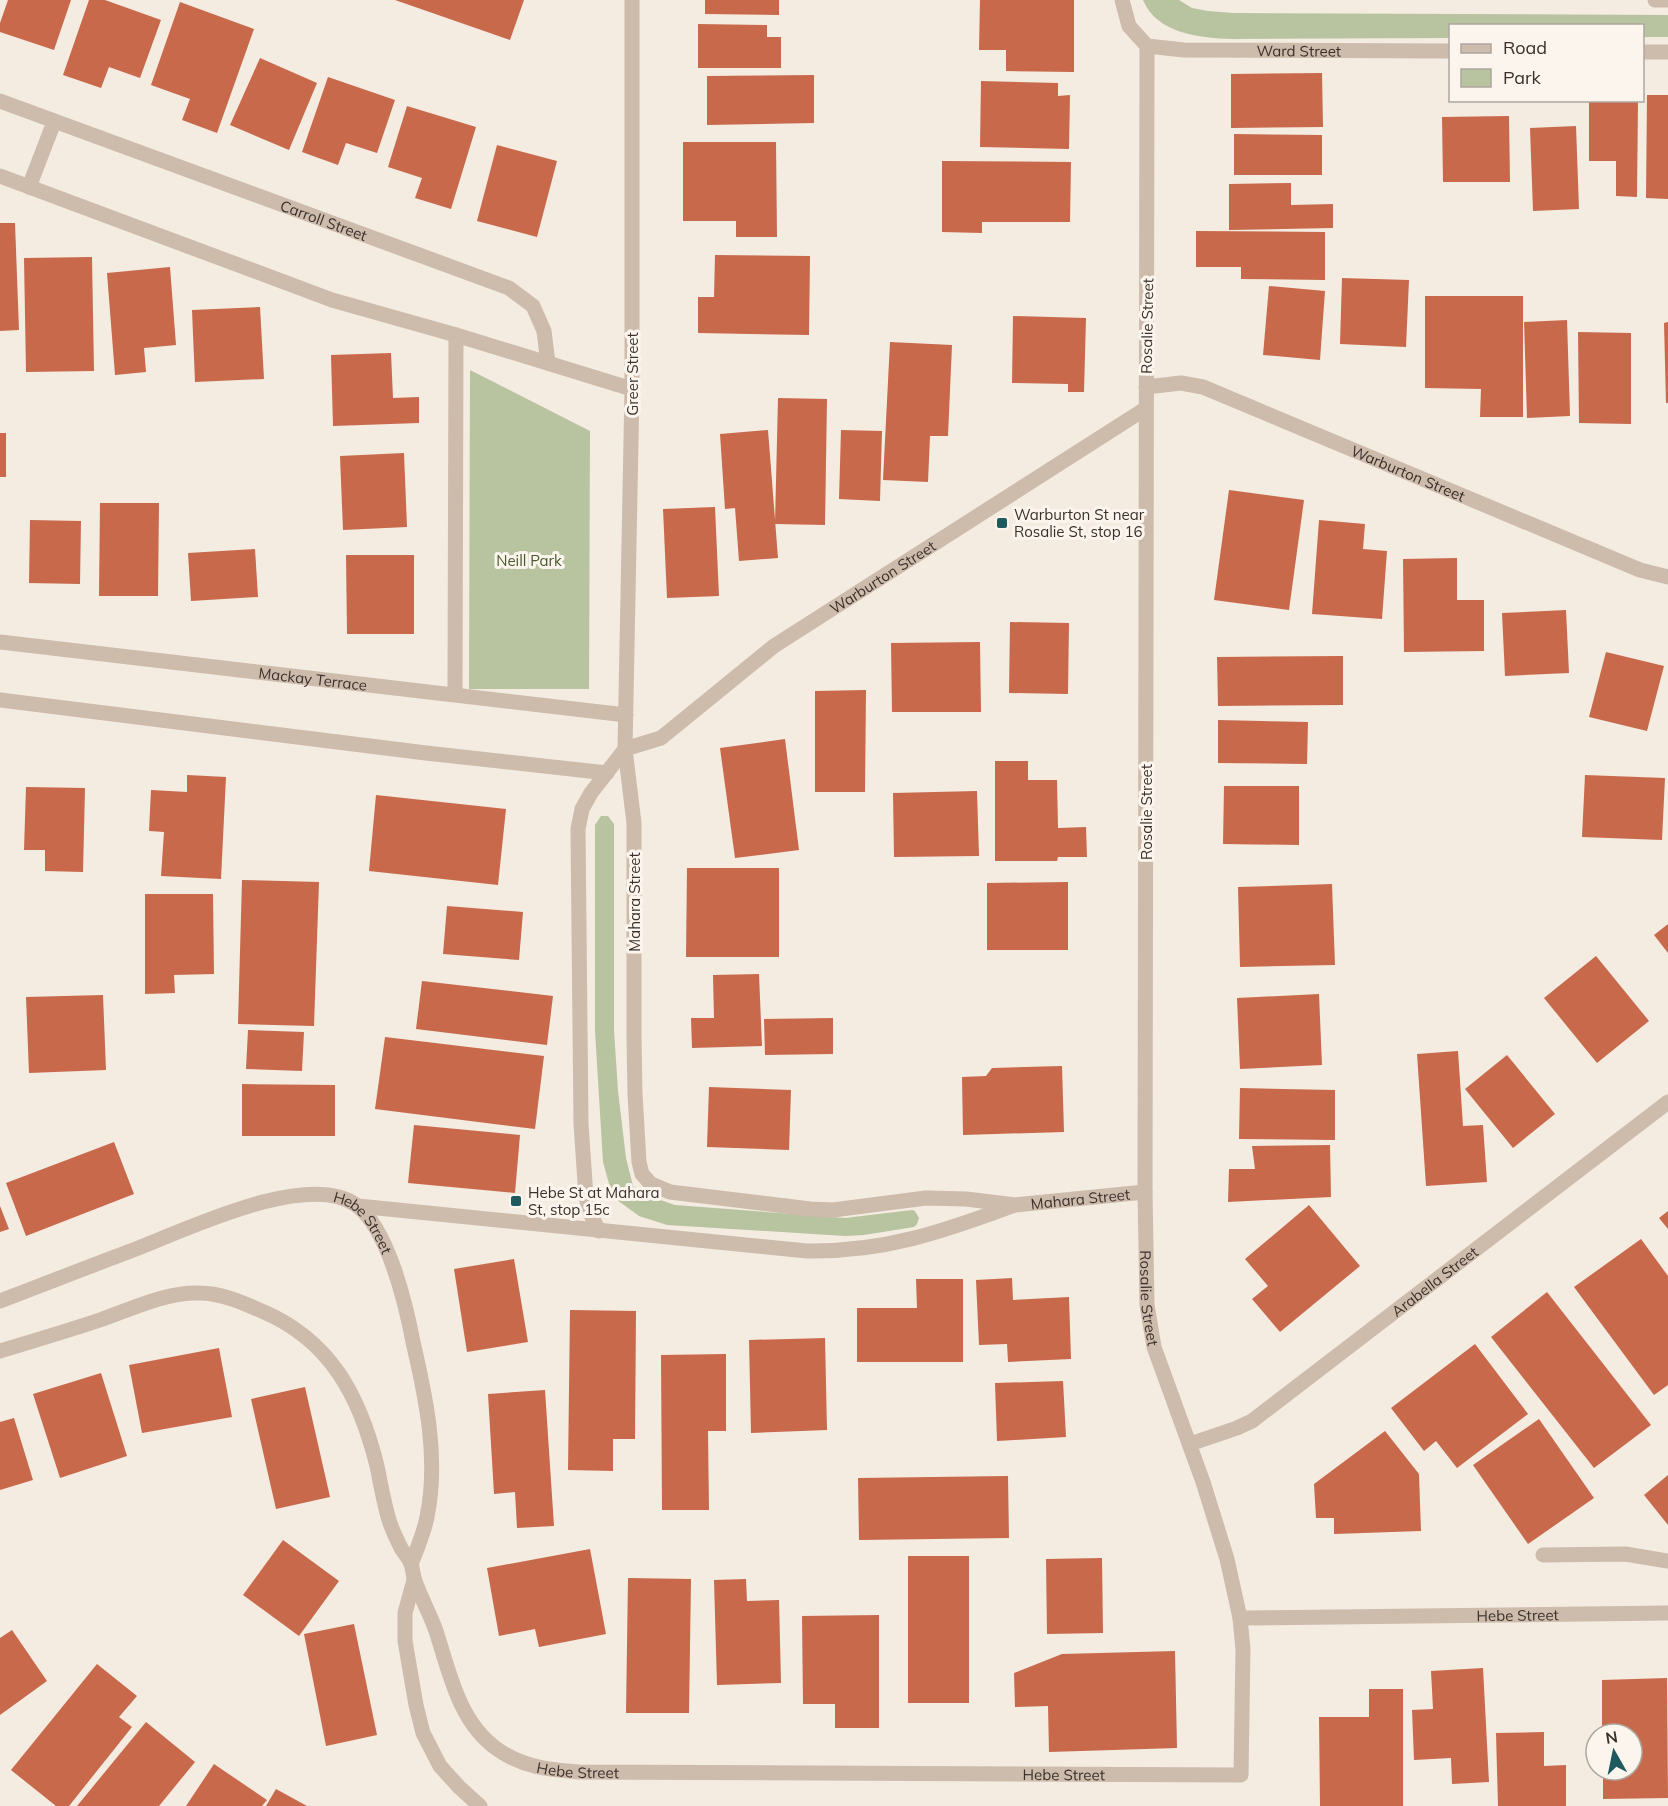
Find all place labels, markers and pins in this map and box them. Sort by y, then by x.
place label: Warburton St near Rosalie St, stop 16 [1014,505,1145,541]
marker: Warburton St near Rosalie St, stop 16 [995,516,1009,530]
place label: Hebe St at Mahara St, stop 15c [528,1183,659,1219]
marker: Hebe St at Mahara St, stop 15c [509,1194,523,1208]

